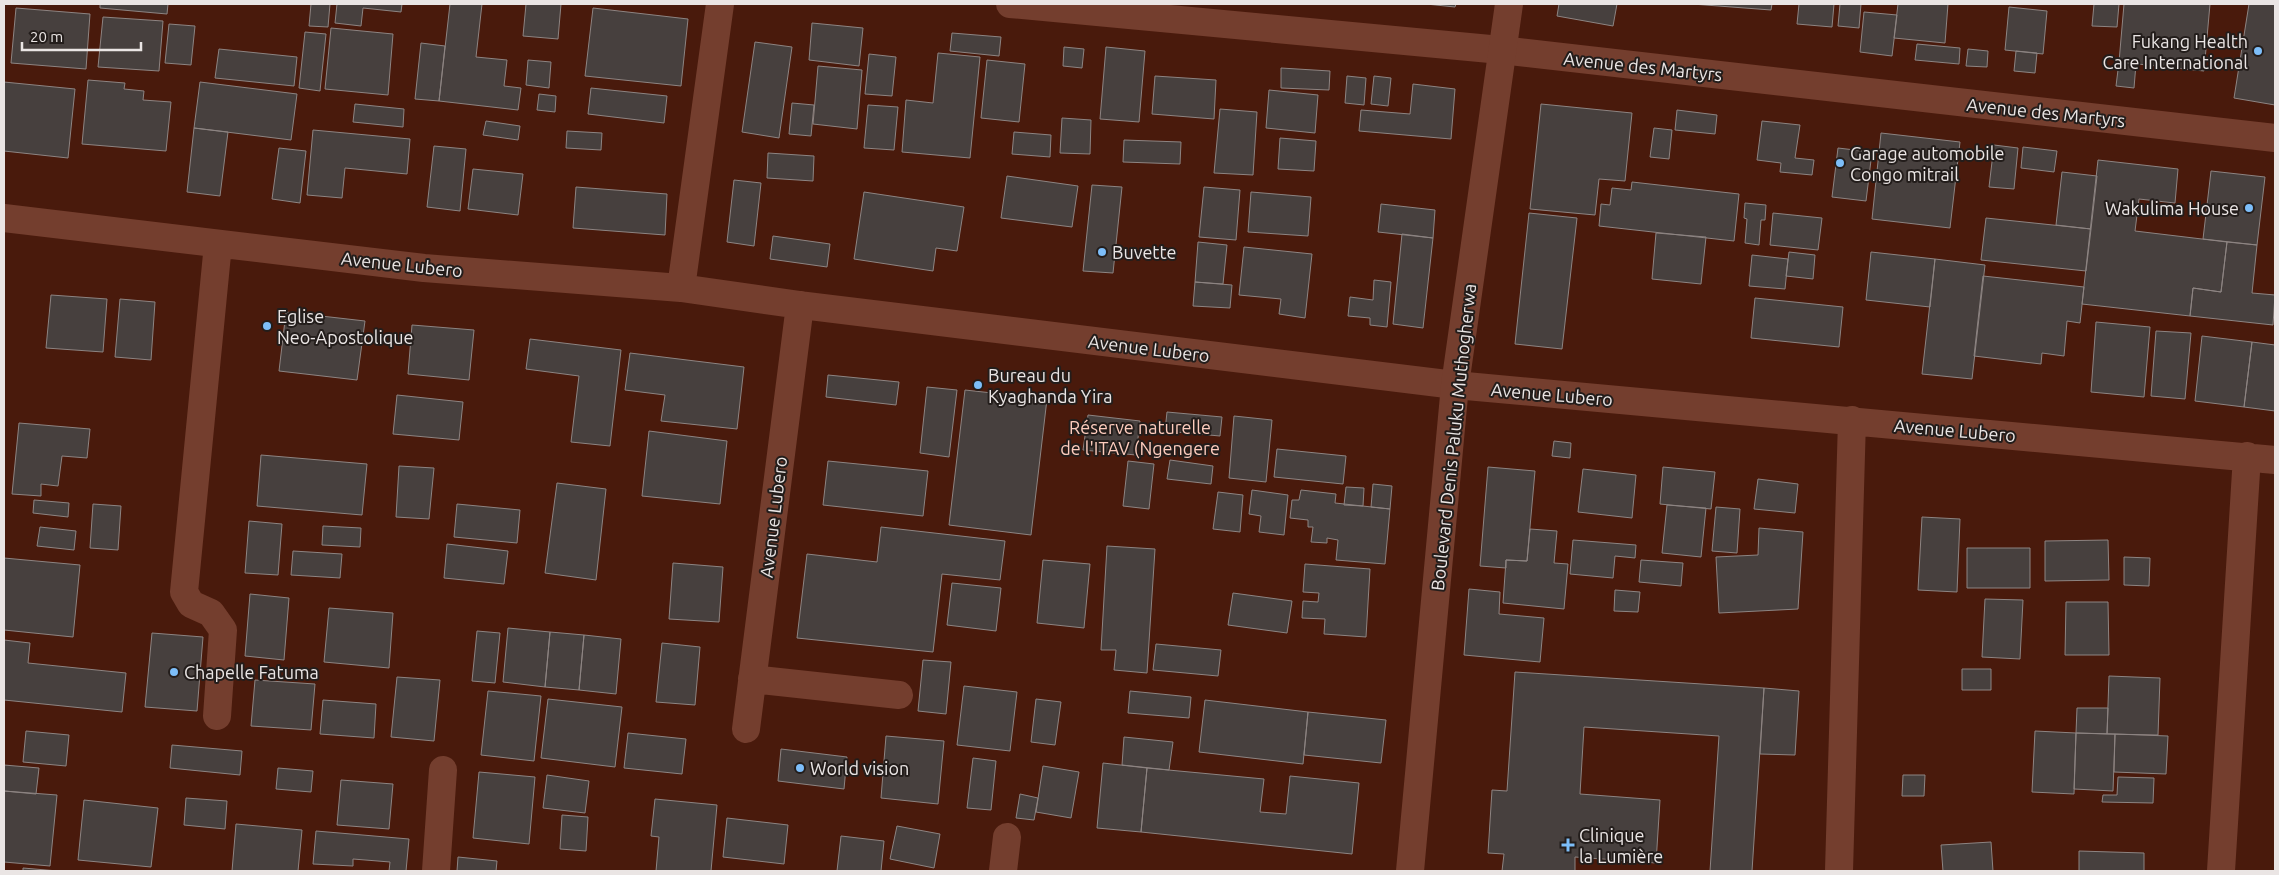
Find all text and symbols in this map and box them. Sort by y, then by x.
scale bar [22,20,141,52]
text: 20 m [30,28,63,45]
place label: Fukang Health Care International [2102,31,2248,72]
marker: Fukang Health Care International [2252,45,2264,57]
street label: Avenue des Martyrs [1563,48,1723,84]
street label: Avenue des Martyrs [1966,94,2126,130]
place label: Garage automobile Congo mitrail [1850,143,2004,184]
marker: Garage automobile Congo mitrail [1834,157,1846,169]
place label: Wakulima House [2105,198,2239,218]
marker: Wakulima House [2243,202,2255,214]
place label: Buvette [1112,242,1176,262]
marker: Buvette [1096,246,1108,258]
street label: Avenue Lubero [340,248,464,280]
street label: Boulevard Denis Paluku Muthogherwa [1427,282,1479,592]
place label: Eglise Neo-Apostolique [277,306,414,347]
marker: Eglise Neo-Apostolique [261,320,273,332]
street label: Avenue Lubero [1087,331,1211,365]
place label: Bureau du Kyaghanda Yira [988,365,1112,406]
marker: Bureau du Kyaghanda Yira [972,379,984,391]
street label: Avenue Lubero [1490,379,1614,409]
street label: Avenue Lubero [1893,415,2017,445]
park label: Réserve naturelle de l'ITAV (Ngengere [1060,417,1220,459]
street label: Avenue Lubero [756,455,790,579]
place label: Chapelle Fatuma [184,662,319,682]
marker: Chapelle Fatuma [168,666,180,678]
place label: World vision [810,758,909,778]
marker: World vision [794,762,806,774]
place label: Clinique la Lumière [1579,825,1663,866]
marker: Clinique la Lumière [1561,838,1575,852]

